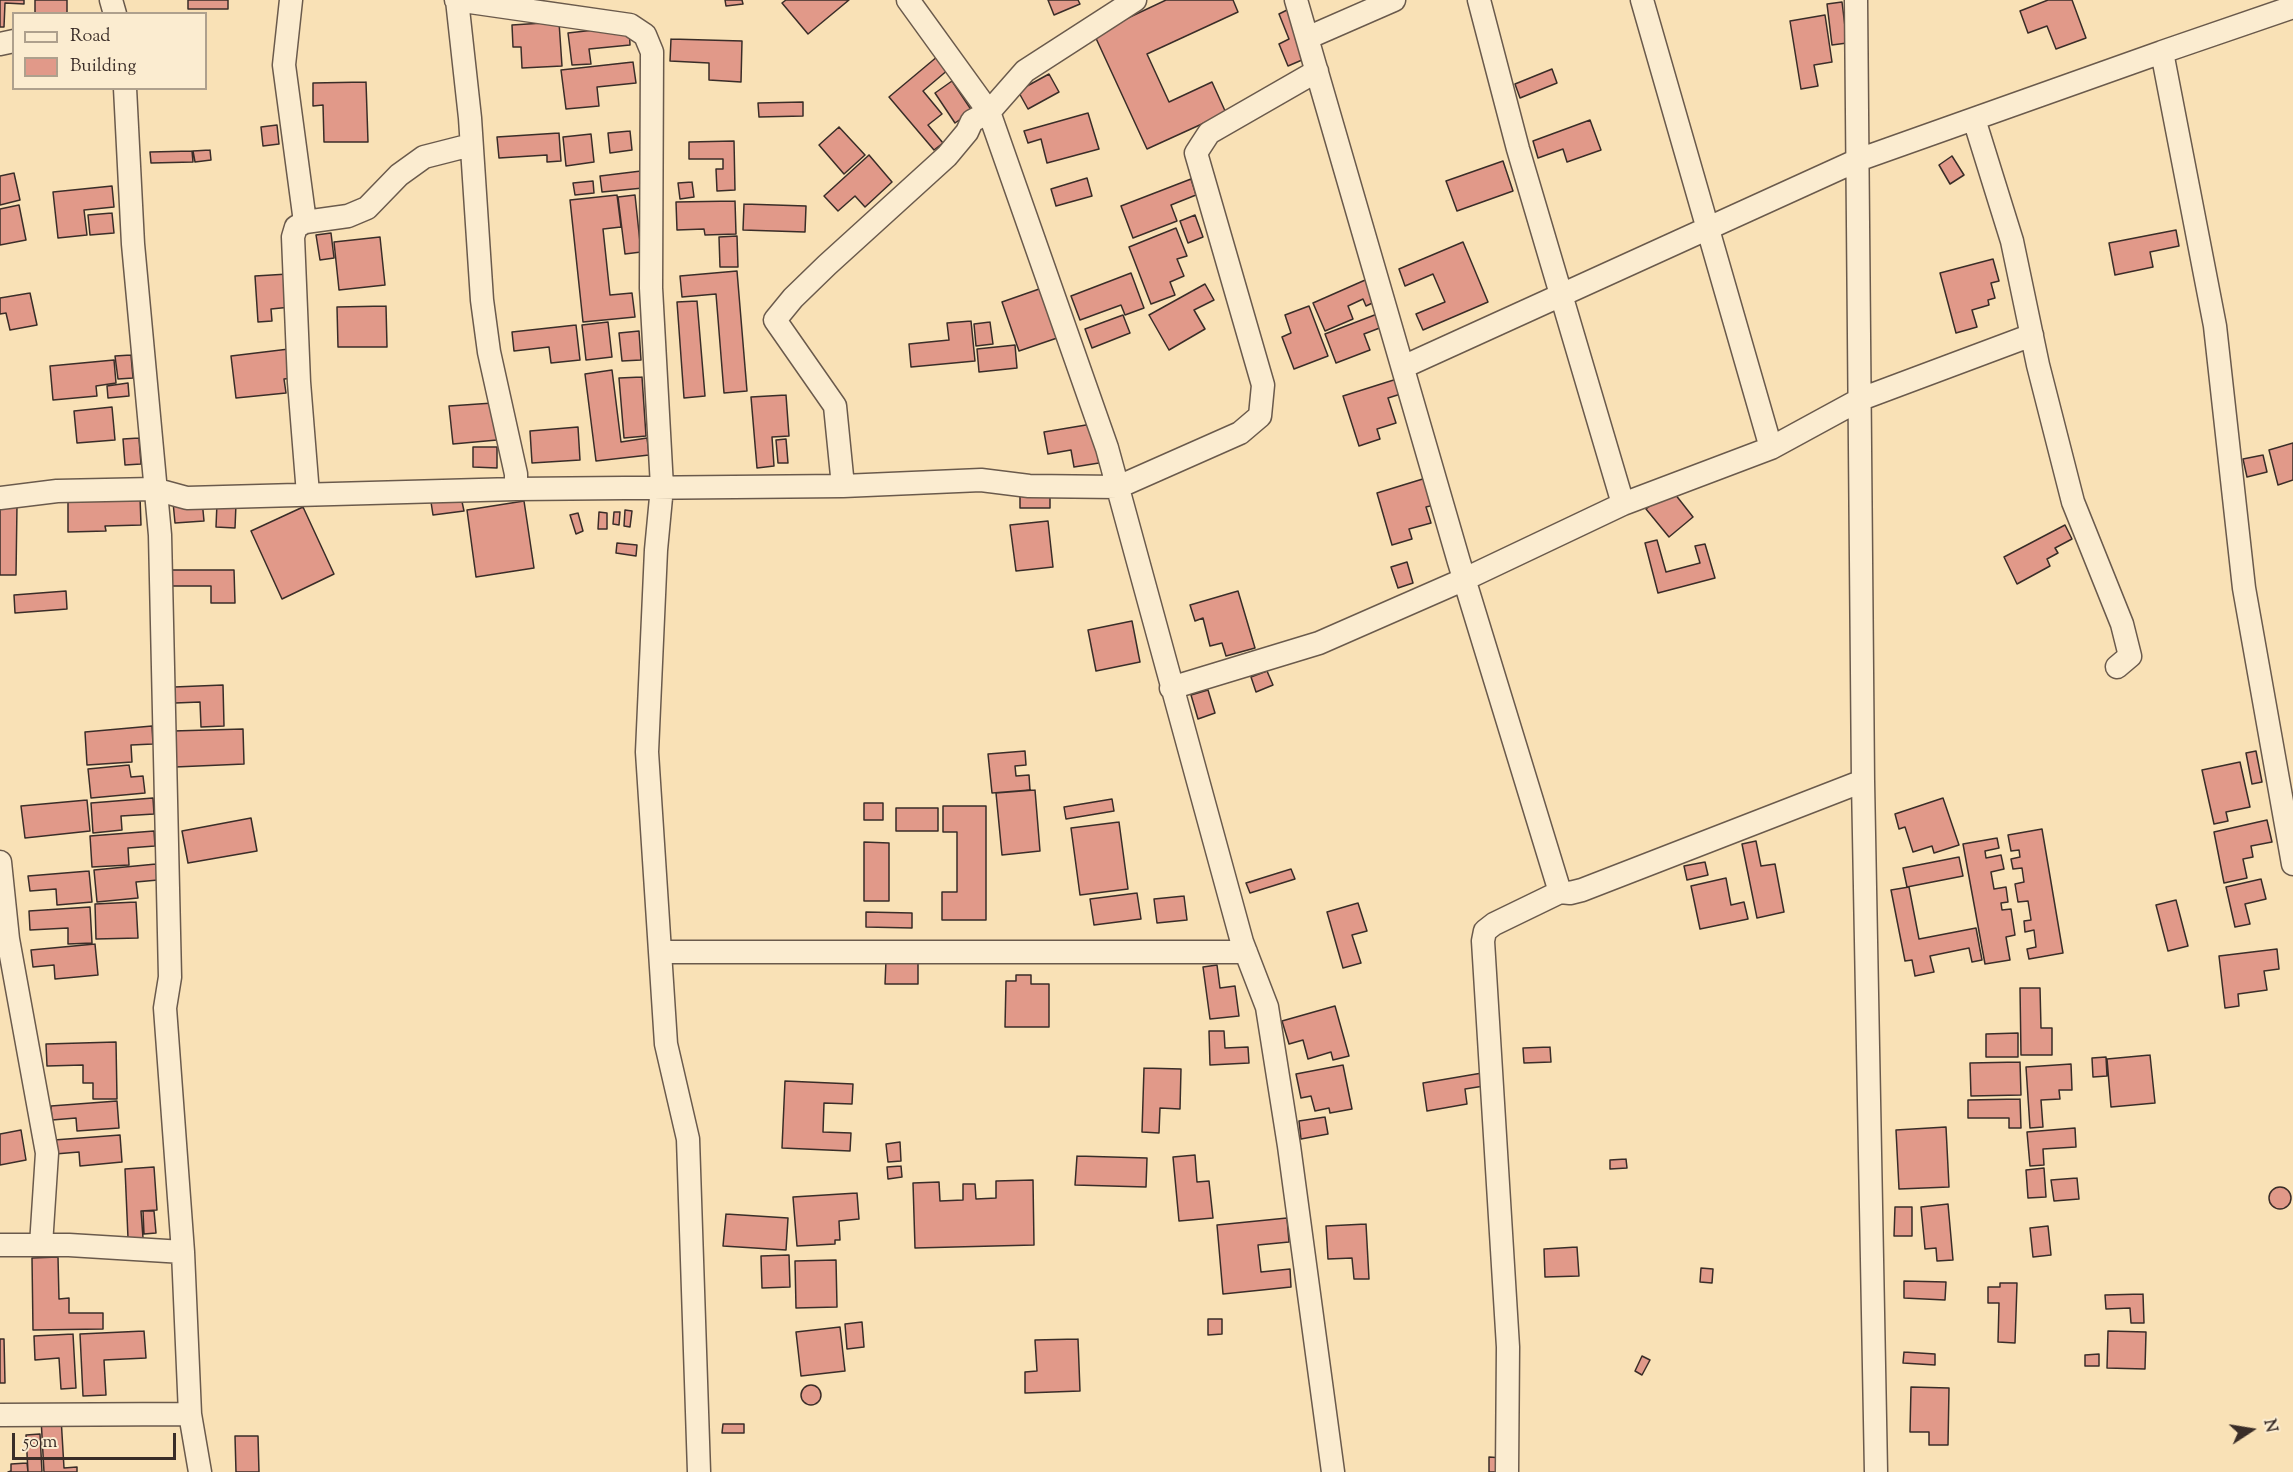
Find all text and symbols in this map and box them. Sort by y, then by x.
legend [12,12,207,90]
text: Road [70,24,110,50]
text: Building [70,54,136,80]
north arrow [2221,1400,2281,1460]
text: N [2257,1418,2282,1435]
scale bar [15,1421,178,1459]
text: 50 m [23,1430,57,1456]

